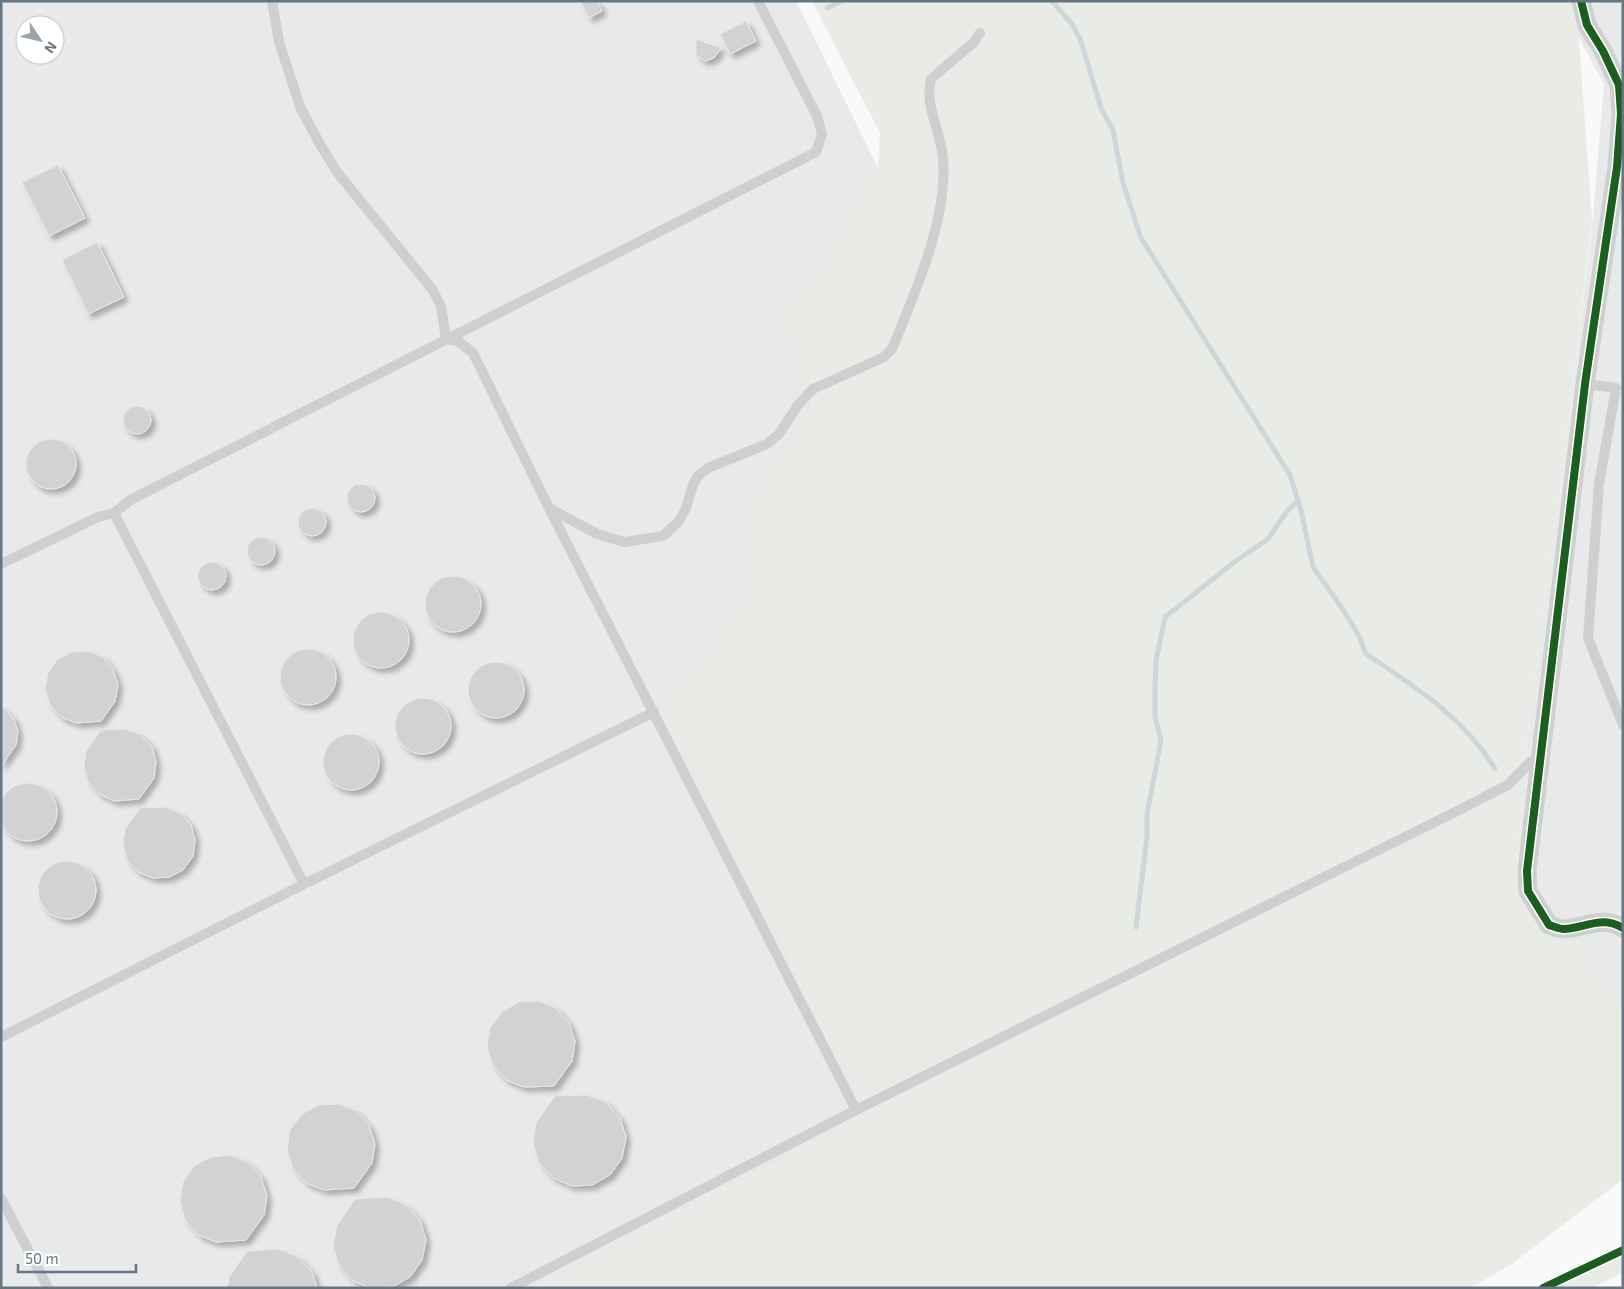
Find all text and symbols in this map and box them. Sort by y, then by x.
north arrow [15,15,65,65]
text: N [41,39,61,57]
scale bar [18,1242,135,1274]
text: 50 m [25,1249,59,1267]

